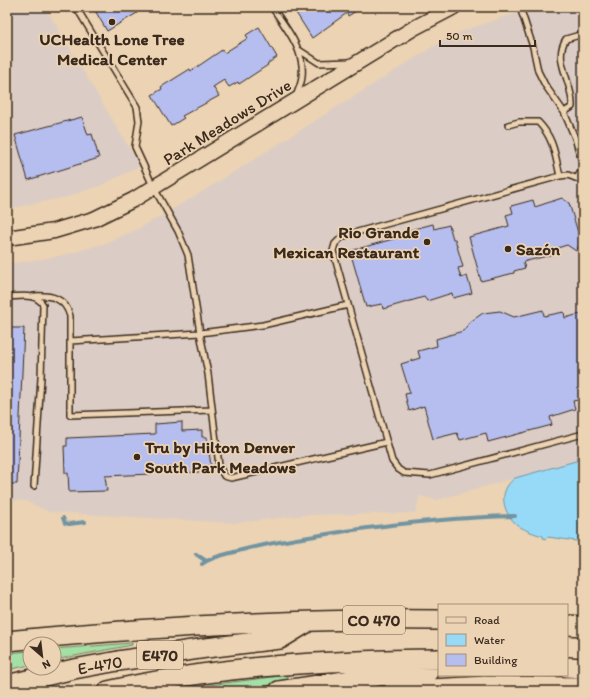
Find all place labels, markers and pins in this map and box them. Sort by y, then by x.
marker: UCHealth Lone Tree Medical Center [107,17,117,27]
place label: UCHealth Lone Tree Medical Center [39,29,185,69]
place label: Rio Grande Mexican Restaurant [273,222,420,262]
marker: Rio Grande Mexican Restaurant [422,237,432,247]
place label: Sazón [516,239,561,259]
marker: Sazón [503,244,513,254]
place label: Tru by Hilton Denver South Park Meadows [144,437,296,477]
marker: Tru by Hilton Denver South Park Meadows [132,452,142,462]

